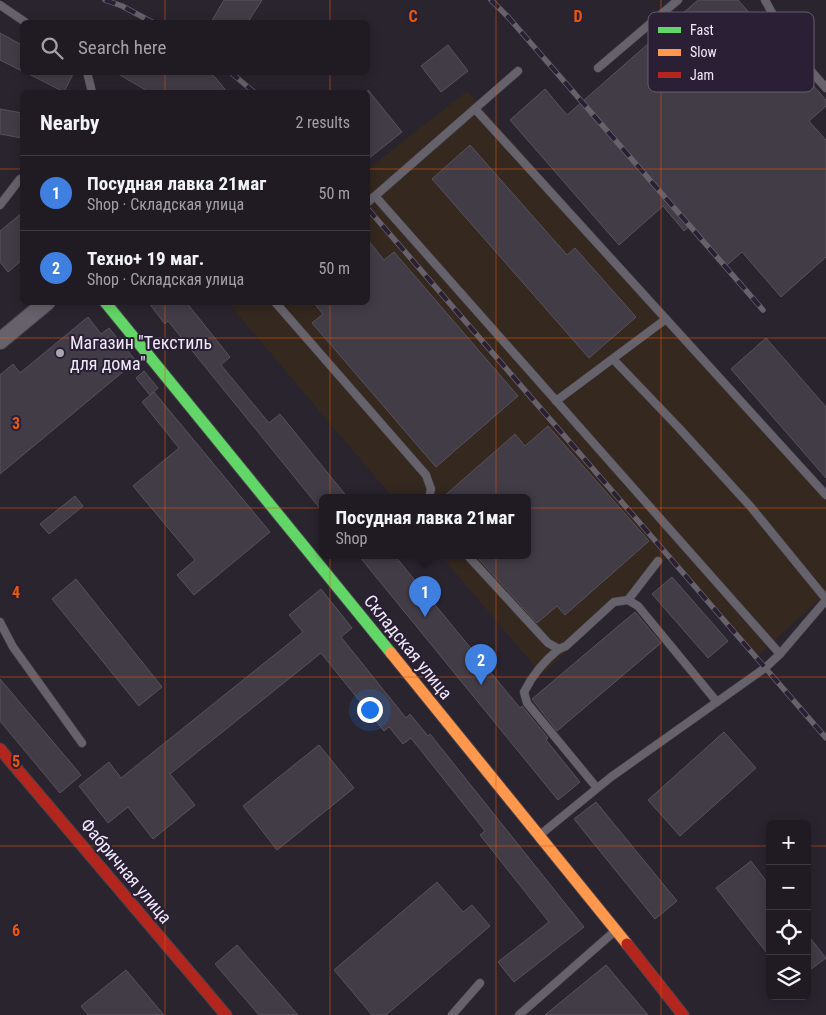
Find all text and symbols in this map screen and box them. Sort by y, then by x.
text: C [408,7,418,26]
text: D [573,7,583,26]
legend [648,12,814,92]
search box [20,20,370,75]
text: Fast [690,22,714,38]
icon: search [38,34,66,62]
text: Search here [78,36,166,59]
text: Slow [690,44,717,60]
text: Jam [690,67,714,83]
text: Nearby [40,111,99,135]
text: 2 results [295,113,350,132]
text: Посудная лавка 21маг [87,172,266,195]
text: 1 [52,184,60,203]
text: 50 m [318,184,350,203]
text: Shop · Складская улица [87,195,244,214]
text: Техно+ 19 маг. [87,247,204,270]
text: 2 [52,259,60,278]
text: 50 m [318,259,350,278]
text: Shop · Складская улица [87,270,244,289]
place label: Магазин "Текстиль для дома" [70,332,212,374]
marker: Магазин "Текстиль для дома" [54,347,66,359]
text: 3 [12,414,20,433]
popup [319,494,531,559]
text: Посудная лавка 21маг [335,506,515,529]
text: Shop [335,529,367,548]
pin: 1 [409,576,441,617]
text: 4 [12,583,20,602]
street label: Складская улица [360,590,457,703]
pin: 2 [465,644,497,685]
your location [357,697,383,723]
text: 5 [12,752,20,771]
street label: Фабричная улица [76,814,176,927]
map controls [766,820,811,1000]
button: + [766,820,811,865]
button: − [766,865,811,910]
button: locate [766,910,811,955]
text: 6 [12,921,20,940]
button: layers [766,955,811,1000]

